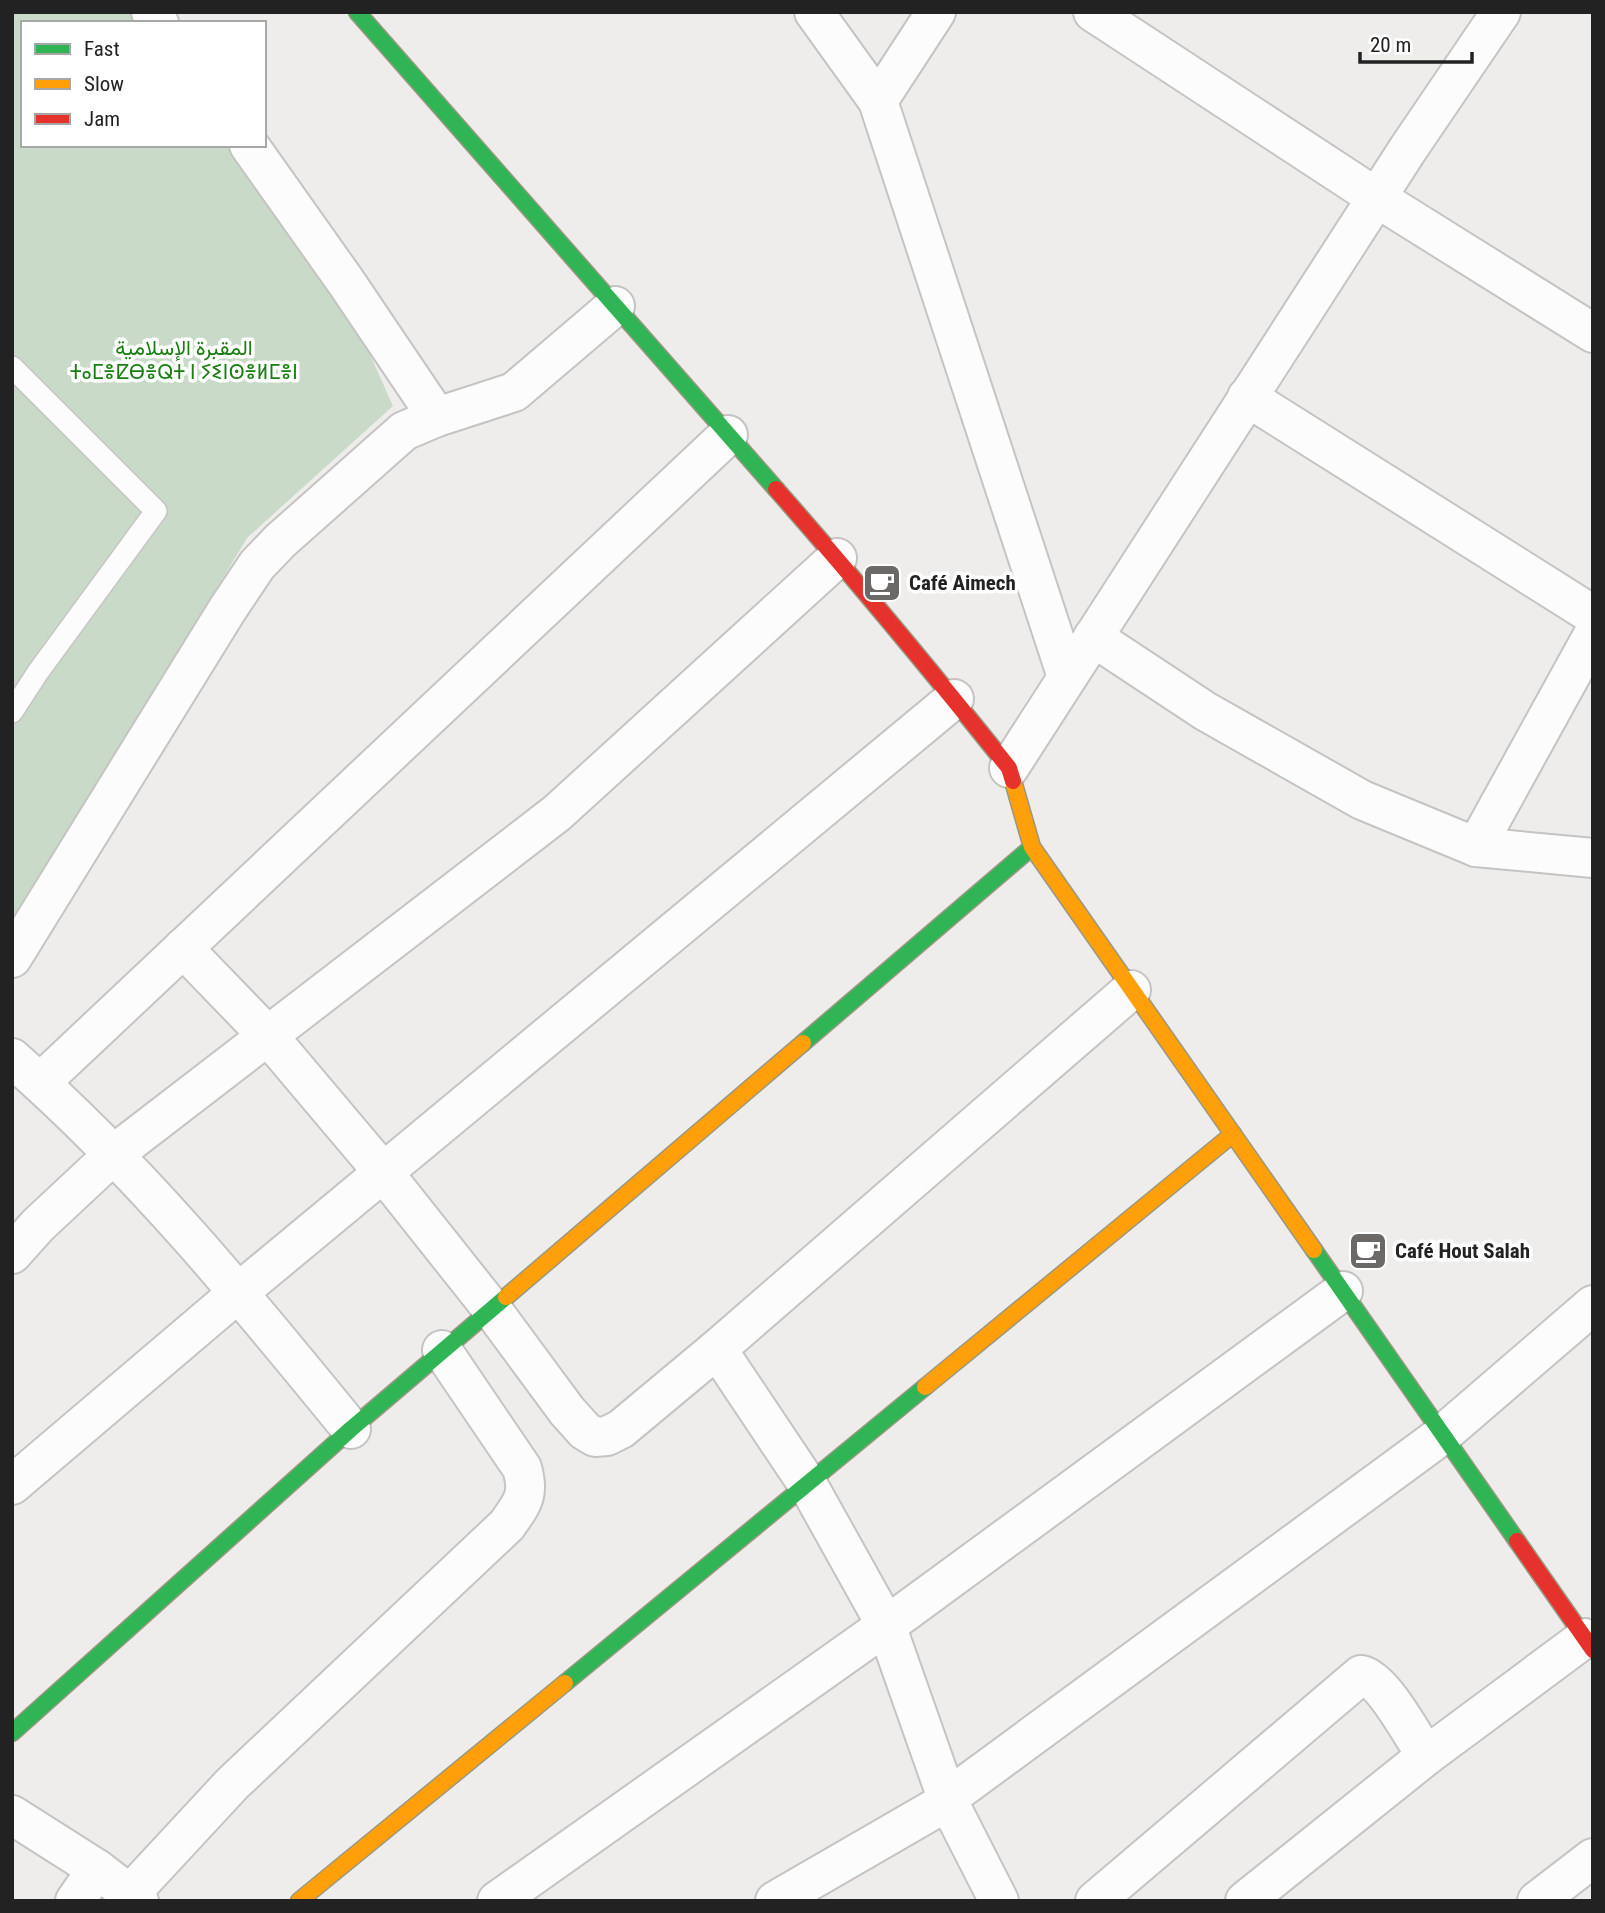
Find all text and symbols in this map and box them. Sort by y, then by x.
legend [21,21,266,147]
scale bar [1360,21,1472,65]
text: 20 m [1370,33,1411,57]
text: Fast [84,37,120,61]
text: Slow [84,72,124,96]
text: Jam [84,107,120,131]
park label: المقبرة الإسلامية ⵜⴰⵎⴻⵇⴱⴻⵕⵜ ⵏ ⵢⵉⵏⵙⴻⵍⵎⴻⵏ [70,336,298,384]
cafe icon: Café Aimech [861,562,903,604]
place label: Café Aimech [909,571,1016,595]
cafe icon: Café Hout Salah [1347,1230,1389,1272]
place label: Café Hout Salah [1395,1239,1530,1263]

